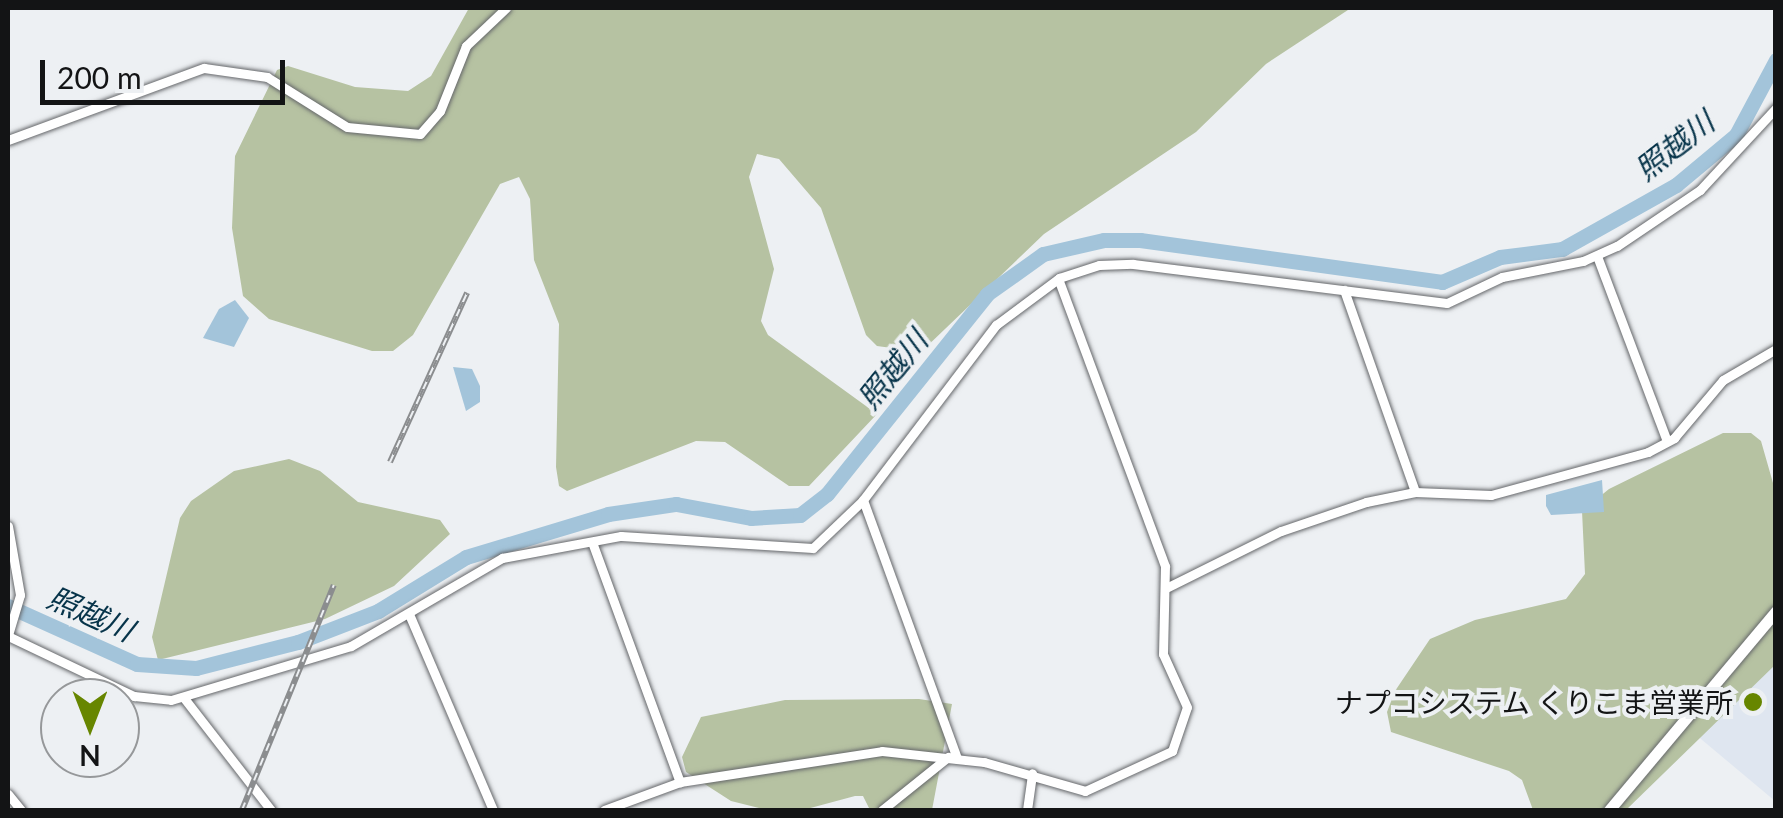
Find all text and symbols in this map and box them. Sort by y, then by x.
scale bar [45,40,290,102]
text: 200 m [57,59,142,95]
water label: 照越川 [1627,103,1721,187]
water label: 照越川 [850,323,934,415]
water label: 照越川 [43,578,139,648]
north arrow [40,678,140,778]
place label: ナプコシステム くりこま営業所 [1334,685,1733,719]
marker: ナプコシステム くりこま営業所 [1742,691,1764,713]
text: N [79,739,101,773]

